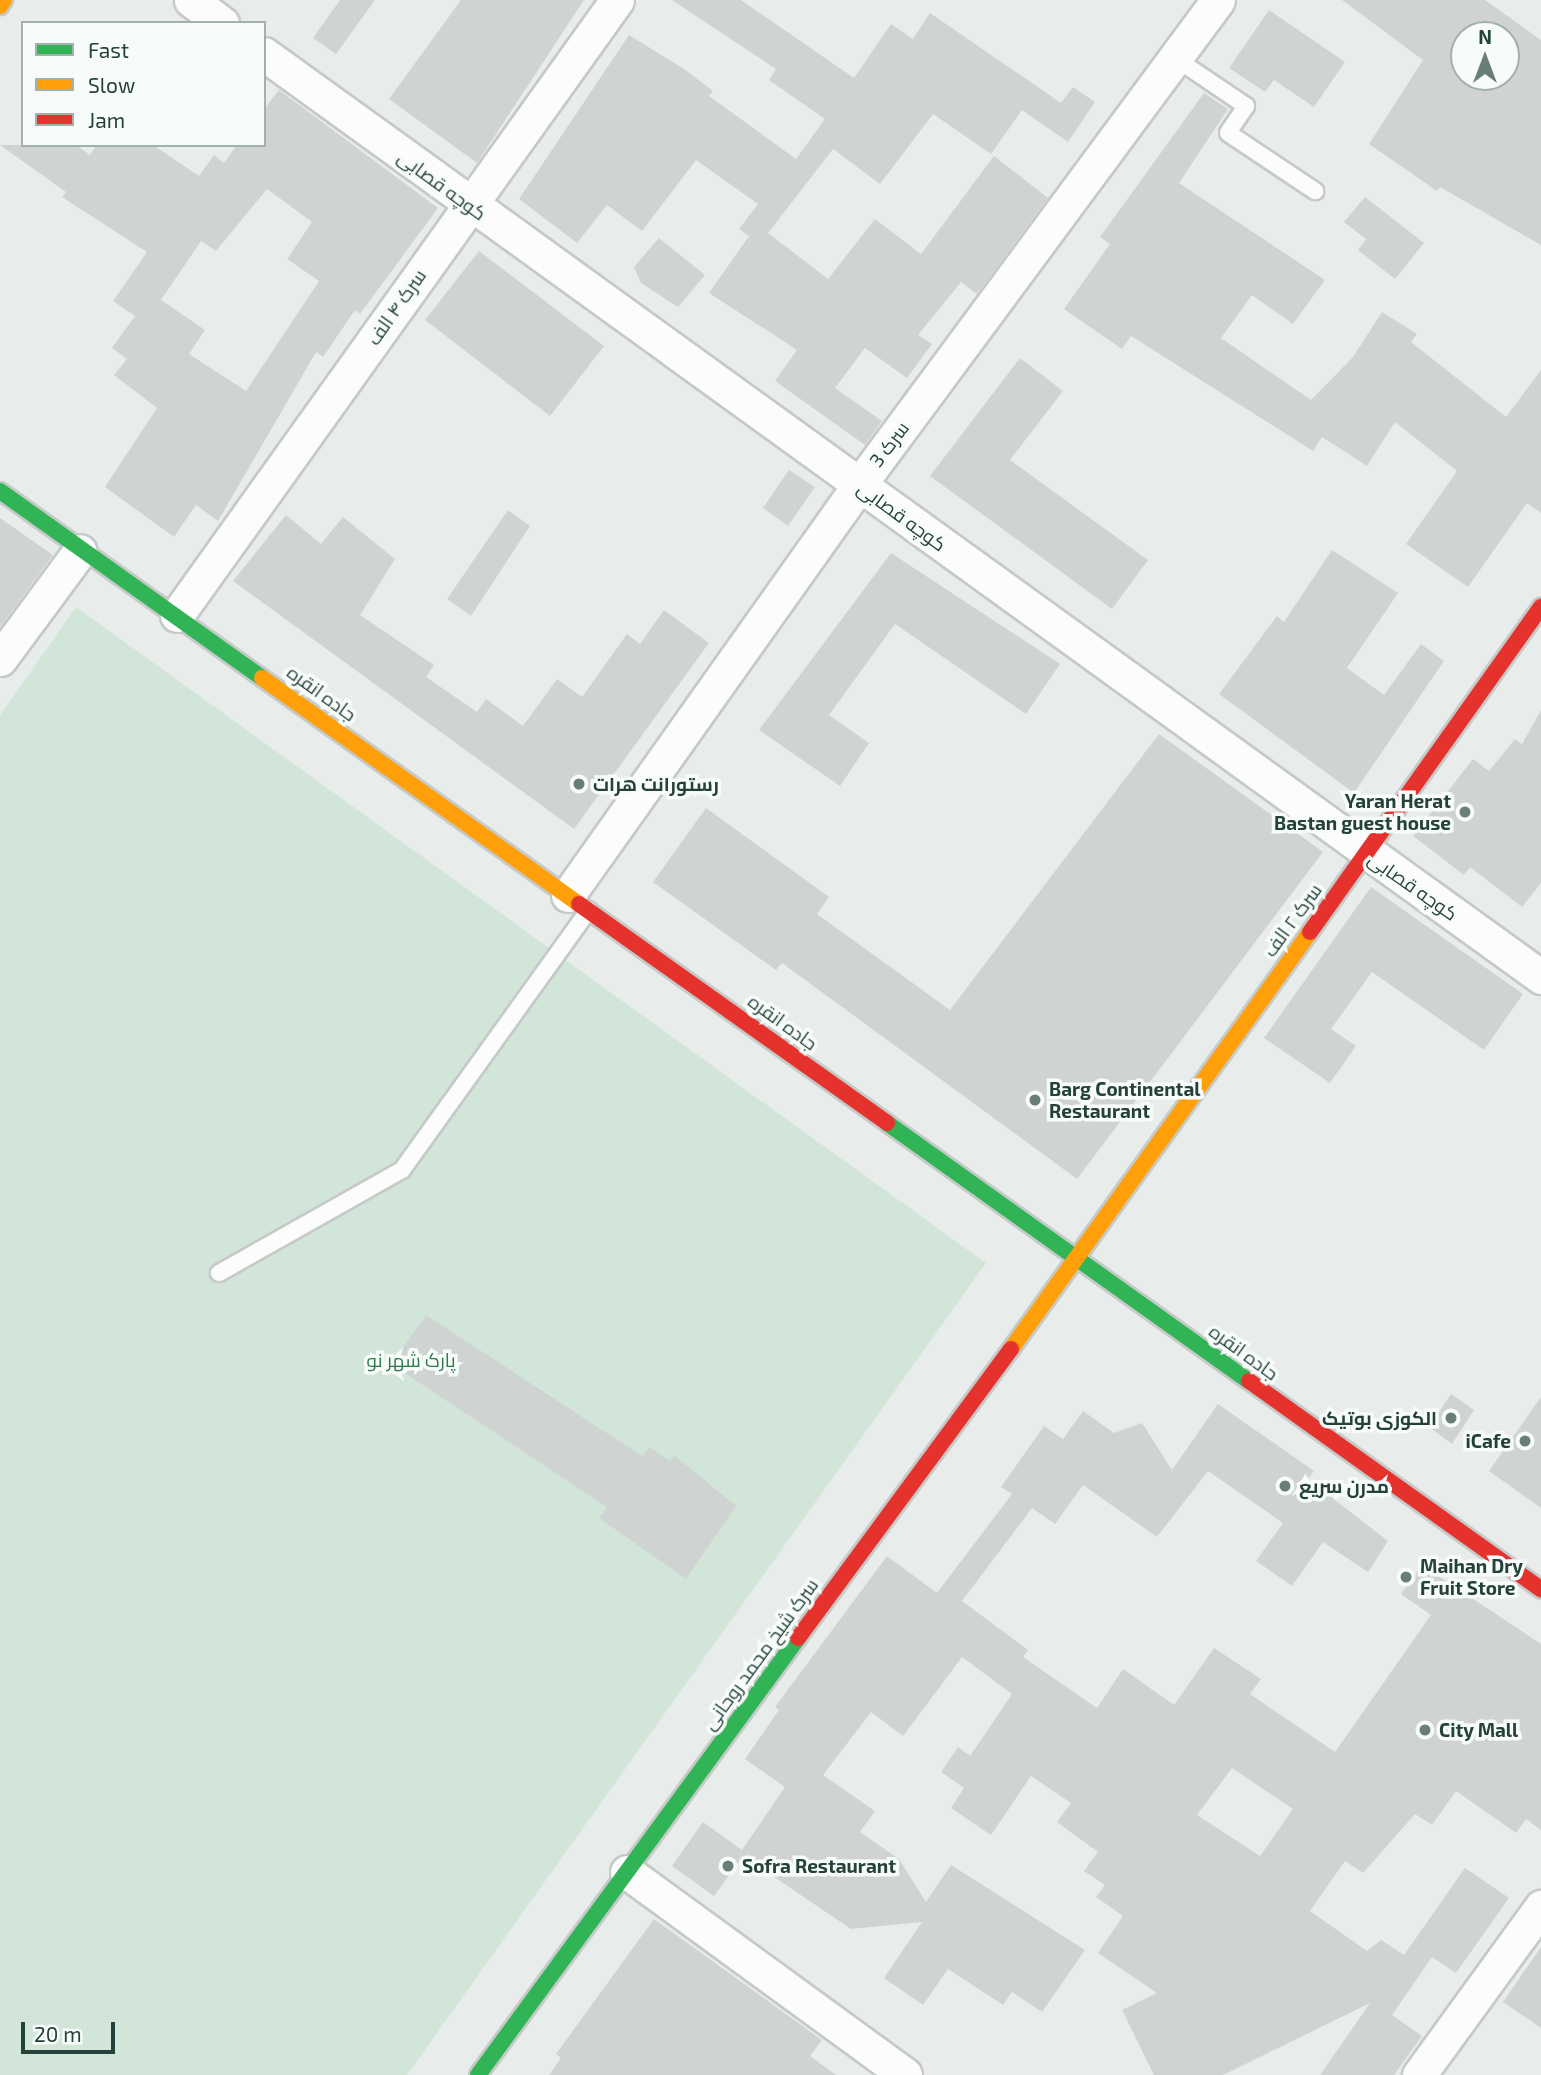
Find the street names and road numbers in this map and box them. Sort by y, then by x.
street label: کوچه قصابی [393,145,491,225]
street label: سرک ۴ الف [362,265,430,349]
street label: سرک 3 [865,417,913,471]
street label: کوچه قصابی [853,476,951,556]
street label: جاده انقره [283,660,361,726]
street label: کوچه قصابی [1364,847,1462,925]
street label: سرک ۲ الف [1258,879,1326,961]
street label: جاده انقره [744,989,822,1055]
street label: جاده انقره [1205,1319,1283,1385]
street label: سرک شیخ محمد روحانی [697,1574,823,1734]

